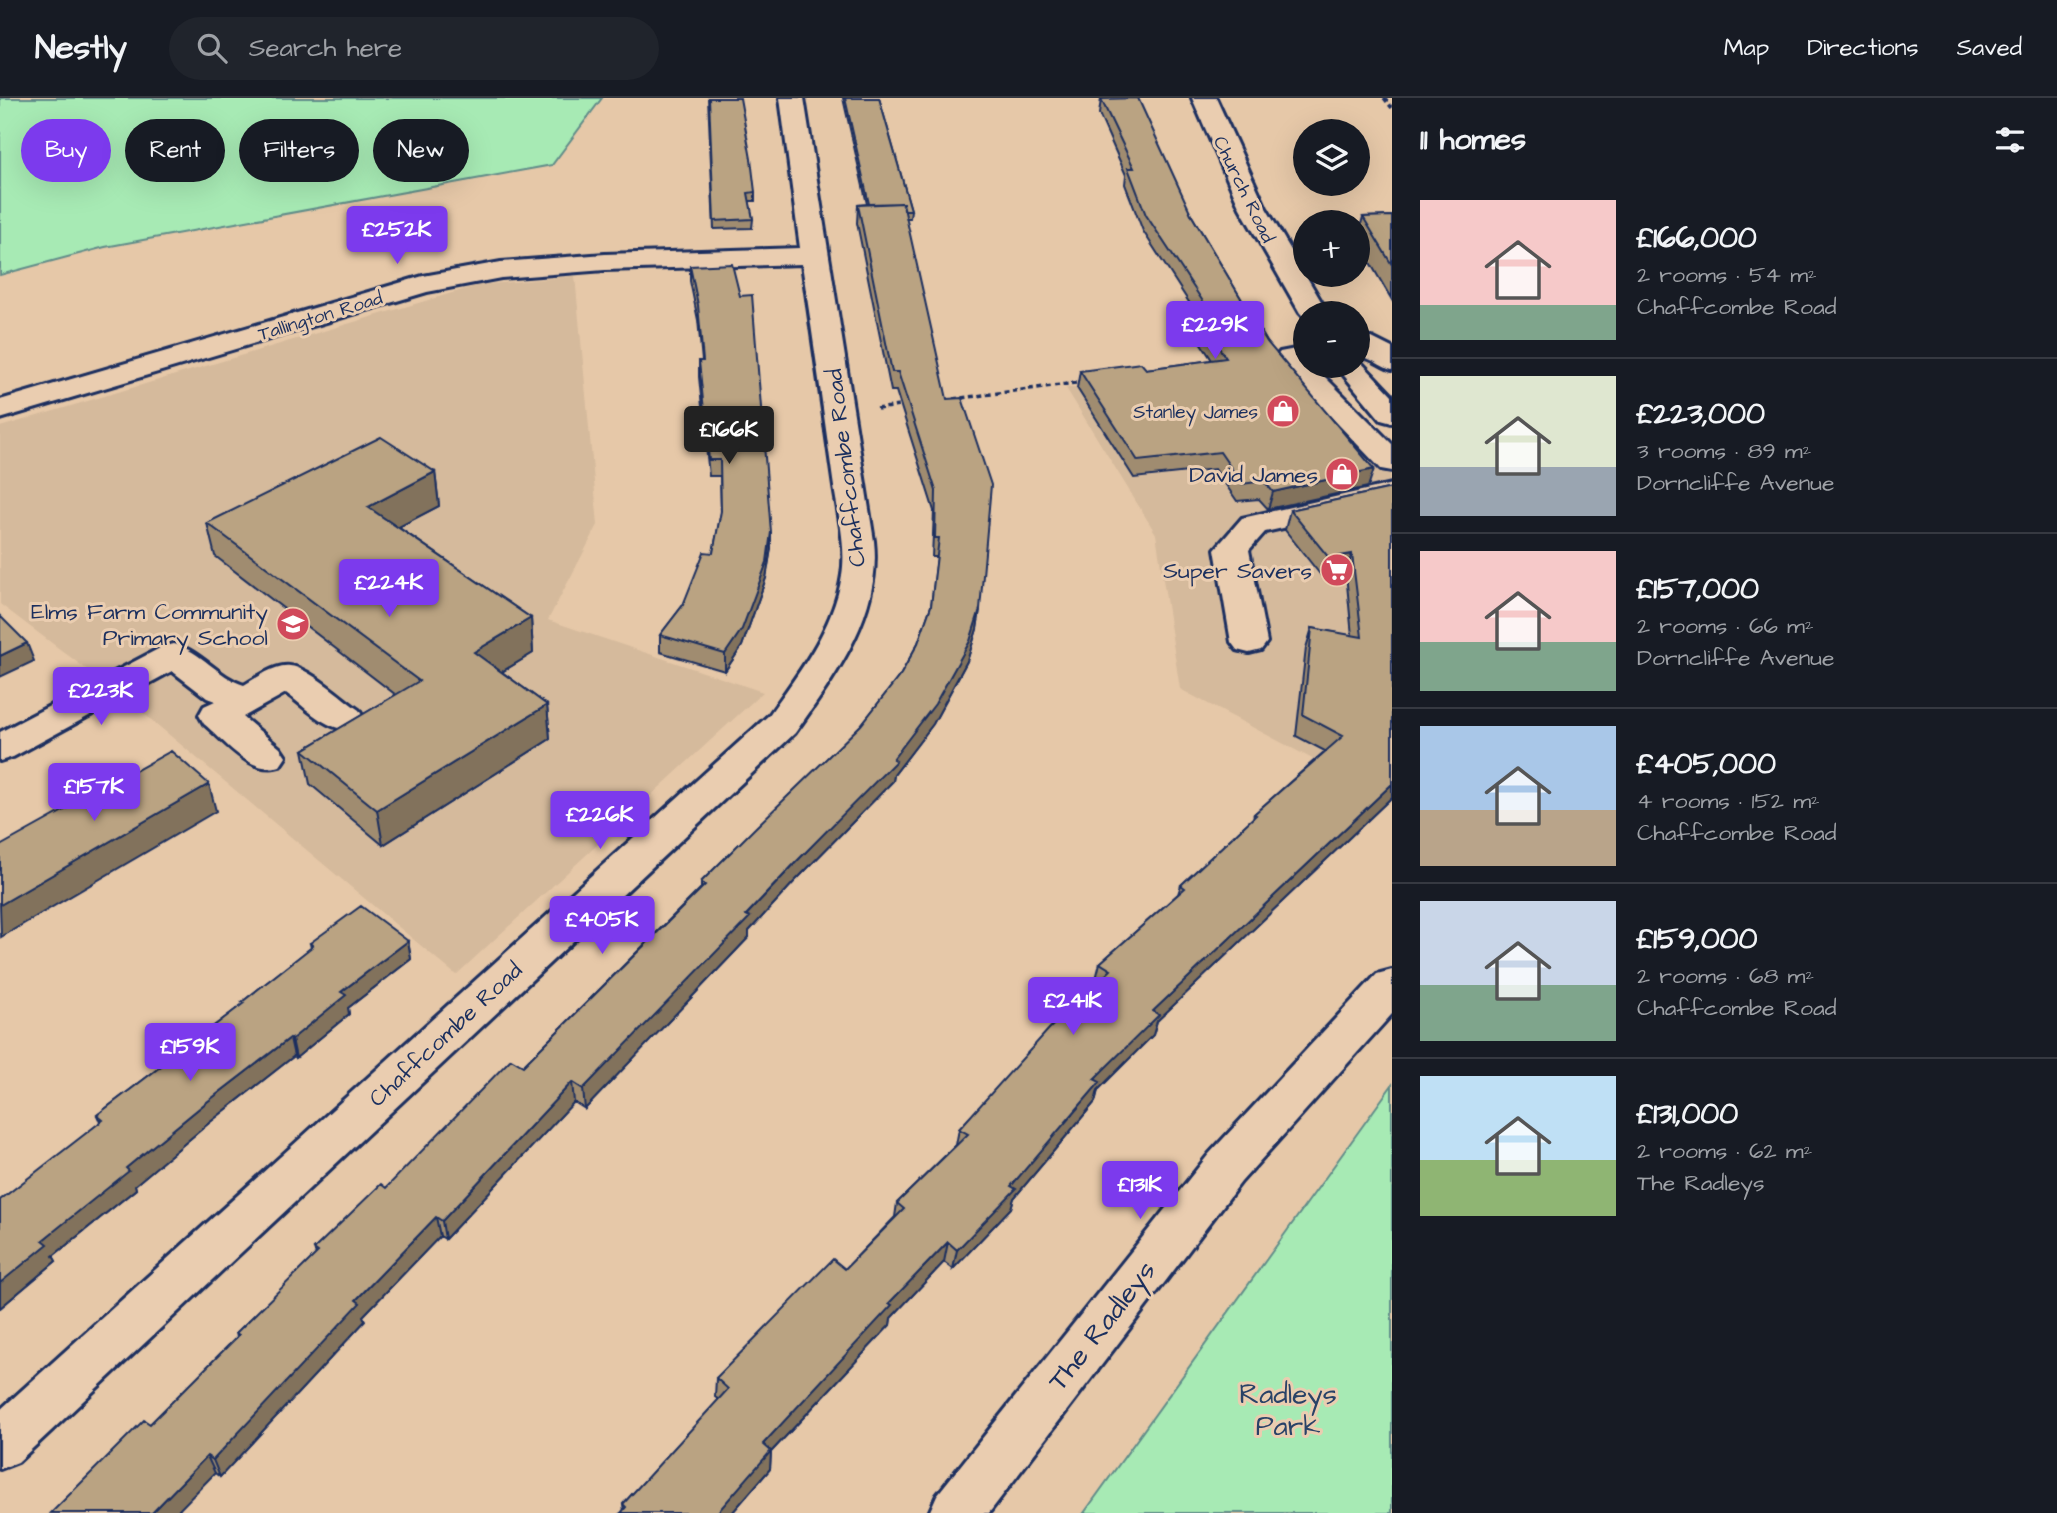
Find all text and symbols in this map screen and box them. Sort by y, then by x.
search box [169,17,659,80]
text: Nestly [35,25,127,71]
icon: search [193,29,231,67]
text: Search here [249,30,402,66]
text: Map [1724,31,1769,65]
text: Directions [1807,31,1919,65]
text: Saved [1957,31,2022,65]
chip: Buy [21,119,111,182]
chip: Rent [125,119,225,182]
chip: Filters [239,119,359,182]
chip: New [373,119,469,182]
map controls [1293,119,1370,378]
button: layers [1293,119,1370,196]
text: 11 homes [1420,119,1526,161]
icon: filters [1991,121,2029,159]
street label: Church Road [1206,132,1281,248]
pin: £252K [348,206,446,266]
button: + [1293,210,1370,287]
text: £252K [363,213,431,245]
text: £166,000 [1637,217,1757,259]
icon: home [1476,228,1560,312]
text: 2 rooms · 54 m² [1637,259,1817,291]
street label: Tallington Road [255,285,386,349]
text: Chaffcombe Road [1637,291,1836,323]
button: − [1293,301,1370,378]
pin: £229K [1166,302,1264,361]
text: £229K [1182,308,1248,340]
street label: Chaffcombe Road [818,367,874,569]
shop icon: Stanley James [1264,392,1302,430]
text: £223,000 [1637,393,1765,435]
place label: Stanley James [1133,399,1258,427]
icon: home [1476,404,1560,488]
pin: £166K [680,406,778,466]
text: £166K [700,413,758,445]
text: 3 rooms · 89 m² [1637,435,1811,467]
shop icon: David James [1323,455,1361,493]
place label: David James [1189,459,1318,491]
text: Dorncliffe Avenue [1637,467,1834,499]
supermarket icon: Super Savers [1318,551,1356,589]
place label: Super Savers [1163,555,1312,587]
pin: £224K [340,560,438,619]
text: £224K [355,566,423,598]
text: £157,000 [1637,568,1759,610]
icon: home [1476,579,1560,663]
place label: Elms Farm Community Primary School [31,596,268,655]
school or university icon: Elms Farm Community Primary School [274,605,312,643]
text: 2 rooms · 66 m² [1637,610,1814,642]
text: Dorncliffe Avenue [1637,642,1834,674]
pin: £223K [52,668,150,727]
text: £223K [69,674,133,706]
text: £405,000 [1637,743,1776,785]
icon: home [1476,754,1560,838]
pin: £157K [45,764,143,823]
text: £157K [64,770,124,802]
text: 4 rooms · 152 m² [1637,785,1820,817]
pin: £226K [551,792,649,851]
text: £226K [566,798,634,830]
text: Chaffcombe Road [1637,817,1836,849]
pin: £405K [553,896,651,956]
text: £405K [566,903,638,935]
text: £159,000 [1637,918,1757,960]
icon: home [1476,929,1560,1013]
street label: Chaffcombe Road [362,955,530,1114]
text: 2 rooms · 68 m² [1637,960,1814,992]
pin: £241K [1024,978,1122,1037]
text: £241K [1044,984,1102,1016]
text: Chaffcombe Road [1637,992,1836,1024]
pin: £159K [141,1024,239,1083]
text: £159K [161,1030,219,1062]
text: £131,000 [1637,1093,1738,1135]
icon: home [1476,1104,1560,1188]
text: 2 rooms · 62 m² [1637,1135,1812,1167]
pin: £131K [1091,1162,1189,1221]
text: The Radleys [1637,1167,1765,1199]
text: £131K [1118,1168,1162,1200]
street label: The Radleys [1039,1253,1167,1400]
park label: Radleys Park [1239,1375,1337,1446]

